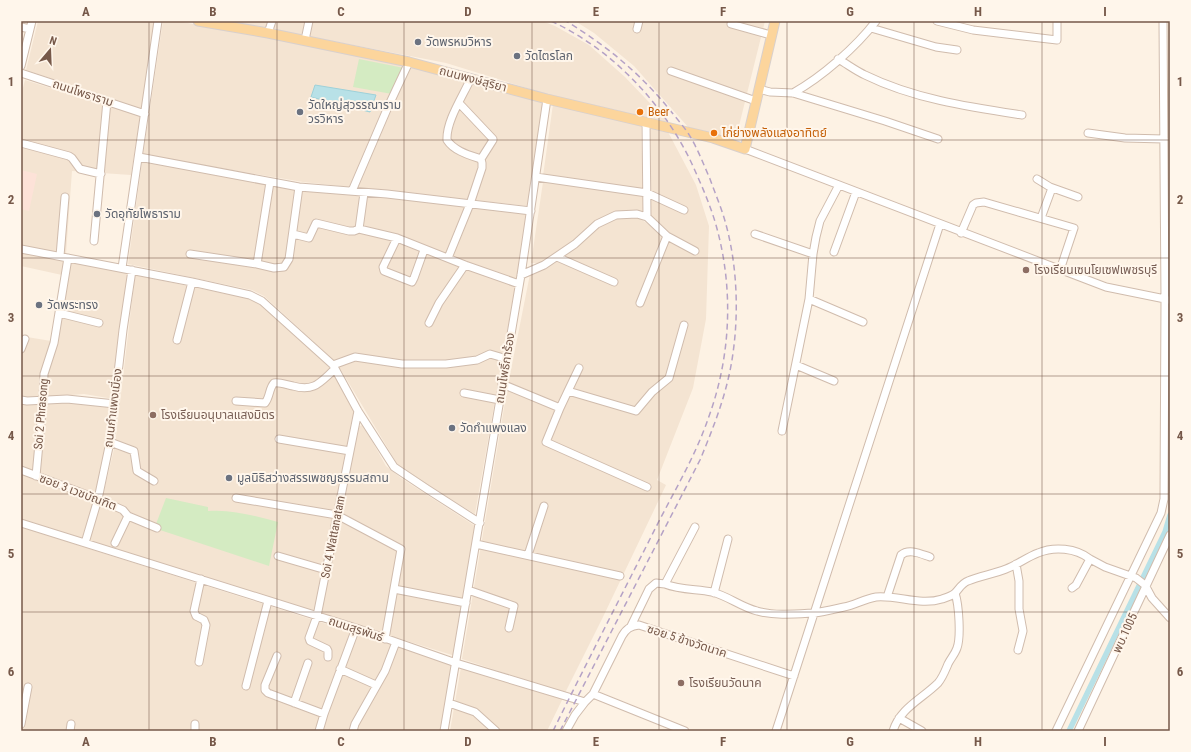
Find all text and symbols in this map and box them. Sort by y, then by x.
text: A [82,4,90,19]
text: B [209,4,217,19]
text: C [337,4,345,19]
text: D [464,4,472,19]
text: E [593,4,600,19]
text: F [720,4,726,19]
text: G [846,4,854,19]
text: H [974,4,982,19]
text: I [1103,4,1107,19]
north arrow [30,30,70,70]
text: N [48,34,59,48]
place label: วัดพรหมวิหาร [426,35,492,49]
marker: วัดพรหมวิหาร [413,37,423,47]
place label: วัดไตรโลก [525,49,573,63]
marker: วัดไตรโลก [512,51,522,61]
street label: ถนนพงษ์สุริยา [438,63,508,95]
text: 1 [8,74,14,89]
text: 1 [1177,74,1183,89]
street label: ถนนโพธาราม [51,77,115,109]
place label: วัดใหญ่สุวรรณาราม วรวิหาร [308,98,401,126]
place label: Beer [648,105,670,119]
marker: วัดใหญ่สุวรรณาราม วรวิหาร [295,107,305,117]
marker: Beer [635,107,645,117]
place label: ไก่ย่างพลังแสงอาทิตย์ [721,126,827,140]
marker: ไก่ย่างพลังแสงอาทิตย์ [709,128,719,138]
text: 2 [8,192,15,207]
text: 2 [1177,192,1184,207]
place label: วัดอุทัยโพธาราม [105,207,181,221]
marker: วัดอุทัยโพธาราม [92,209,102,219]
place label: โรงเรียนเซนโยเซฟเพชรบุรี [1034,263,1157,277]
marker: โรงเรียนเซนโยเซฟเพชรบุรี [1021,265,1031,275]
place label: วัดพระทรง [47,298,98,312]
marker: วัดพระทรง [34,300,44,310]
text: 3 [8,310,14,325]
text: 3 [1177,310,1183,325]
street label: ถนนโพธิ์การ้อง [492,332,518,404]
street label: ถนนกำแพงเมี่อง [99,367,125,448]
street label: Soi 2 Phrasong [31,378,51,450]
place label: โรงเรียนอนุบาลแสงมิตร [161,408,275,422]
marker: โรงเรียนอนุบาลแสงมิตร [148,410,158,420]
place label: วัดกำแพงแลง [460,421,527,435]
marker: วัดกำแพงแลง [447,423,457,433]
text: 4 [8,428,15,443]
text: 4 [1177,428,1184,443]
street label: ซอย 3 เวชบัณฑิต [38,471,118,513]
place label: มูลนิธิสว่างสรรเพชญธรรมสถาน [237,471,389,485]
marker: มูลนิธิสว่างสรรเพชญธรรมสถาน [224,473,234,483]
street label: Soi 4 Wattanatam [318,494,348,580]
text: 5 [8,546,15,561]
text: 5 [1177,546,1184,561]
street label: พบ.1005 [1110,611,1140,655]
street label: ถนนสุรพันธ์ [327,614,385,645]
street label: ซอย 5 ข้างวัดนาค [645,622,729,660]
text: 6 [8,664,15,679]
text: 6 [1177,664,1184,679]
place label: โรงเรียนวัดนาค [689,676,762,690]
marker: โรงเรียนวัดนาค [676,678,686,688]
text: A [82,734,90,749]
text: B [209,734,217,749]
text: C [337,734,345,749]
text: D [464,734,472,749]
text: E [593,734,600,749]
text: F [720,734,726,749]
text: G [846,734,854,749]
text: H [974,734,982,749]
text: I [1103,734,1107,749]

